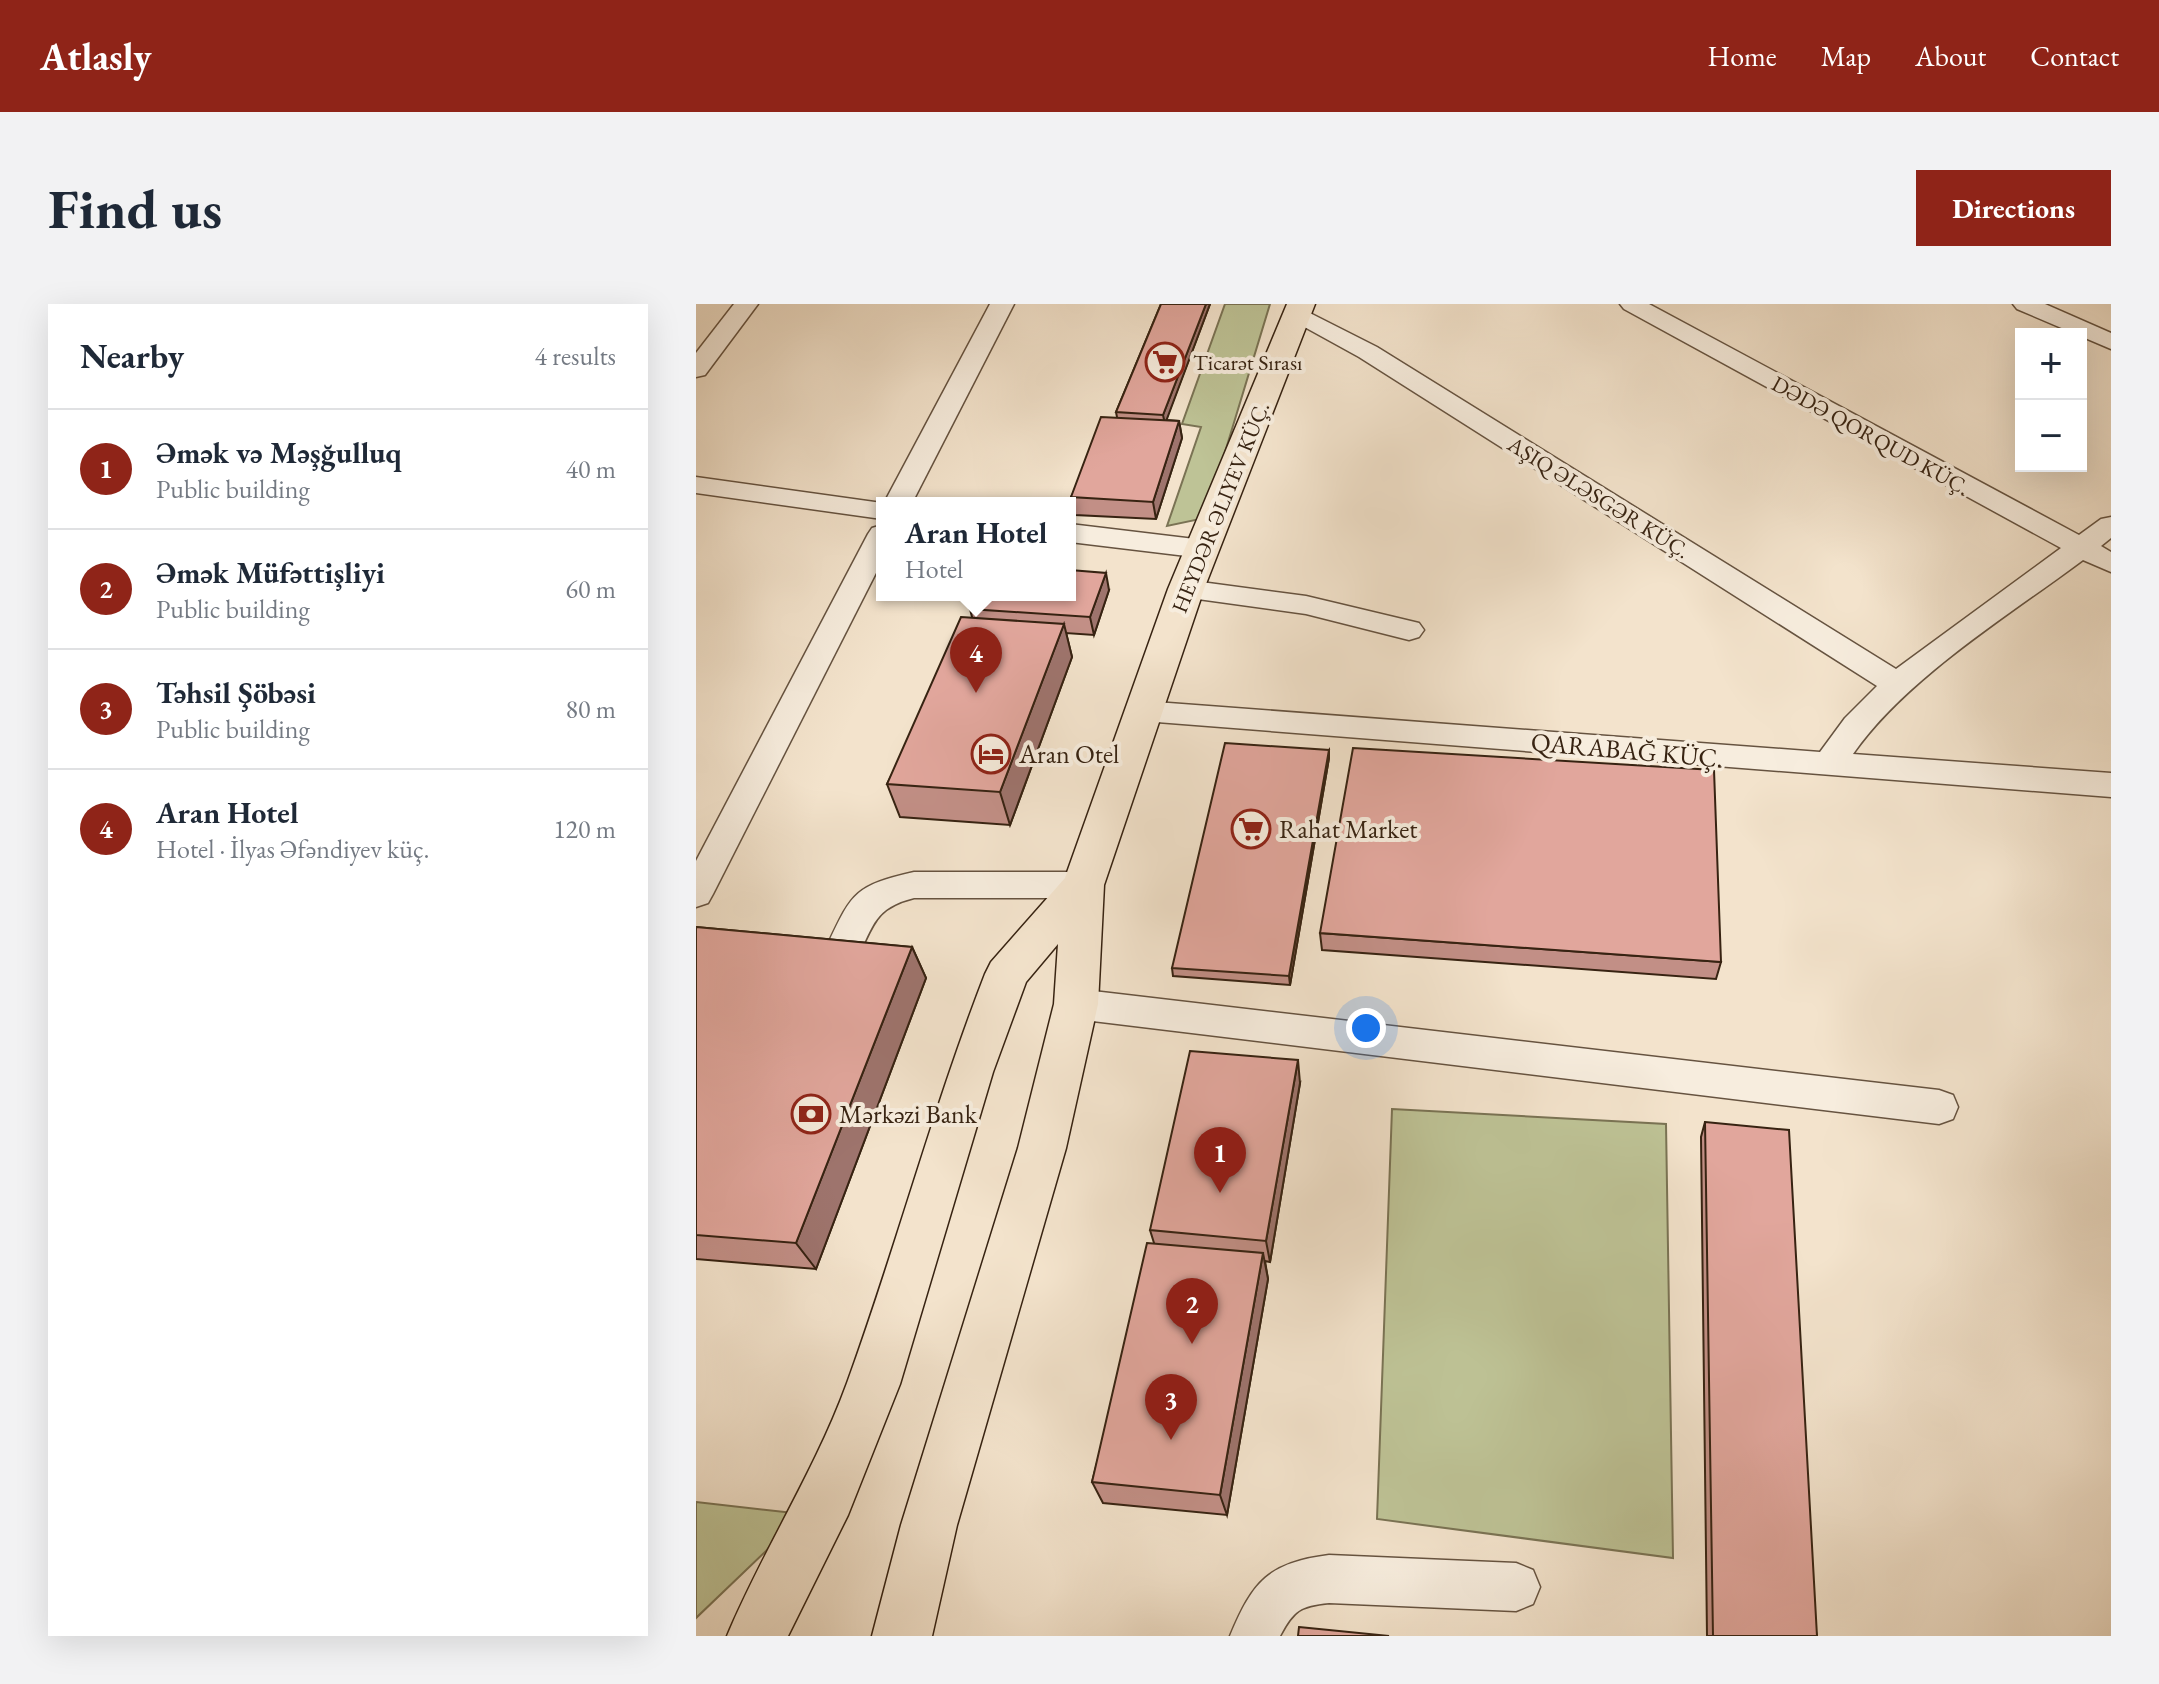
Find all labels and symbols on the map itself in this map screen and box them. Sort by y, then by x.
supermarket icon: Ticarət Sırası [1144,341,1186,383]
place label: Ticarət Sırası [1193,348,1302,377]
street label: DƏDƏ QORQUD KÜÇ. [1767,369,1975,502]
street label: HEYDƏR ƏLIYEV KÜÇ. [1165,397,1276,617]
street label: AŞIQ ƏLƏSGƏR KÜÇ. [1502,429,1695,565]
pin: 4 [950,627,1002,693]
street label: QARABAĞ KÜÇ. [1530,725,1724,775]
hotel icon: Aran Otel [970,733,1012,775]
place label: Aran Otel [1018,737,1119,771]
supermarket icon: Rahat Market [1230,808,1272,850]
place label: Rahat Market [1279,812,1418,846]
your location [1346,1008,1386,1048]
bank icon: Mərkəzi Bank [790,1093,832,1135]
place label: Mərkəzi Bank [839,1097,978,1131]
pin: 1 [1194,1127,1246,1193]
pin: 2 [1166,1278,1218,1344]
pin: 3 [1145,1374,1197,1440]

